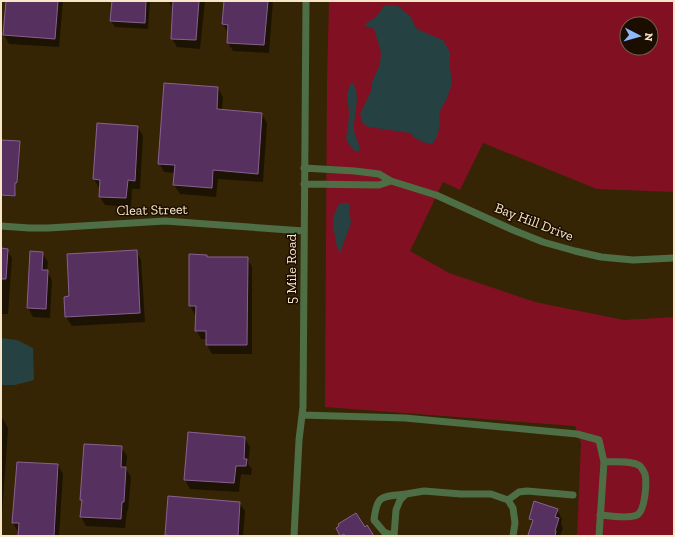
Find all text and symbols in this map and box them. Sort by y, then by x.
north arrow [619,16,659,56]
text: N [641,32,655,42]
street label: Bay Hill Drive [492,199,576,245]
street label: Cleat Street [116,201,189,219]
street label: 5 Mile Road [283,234,300,304]

